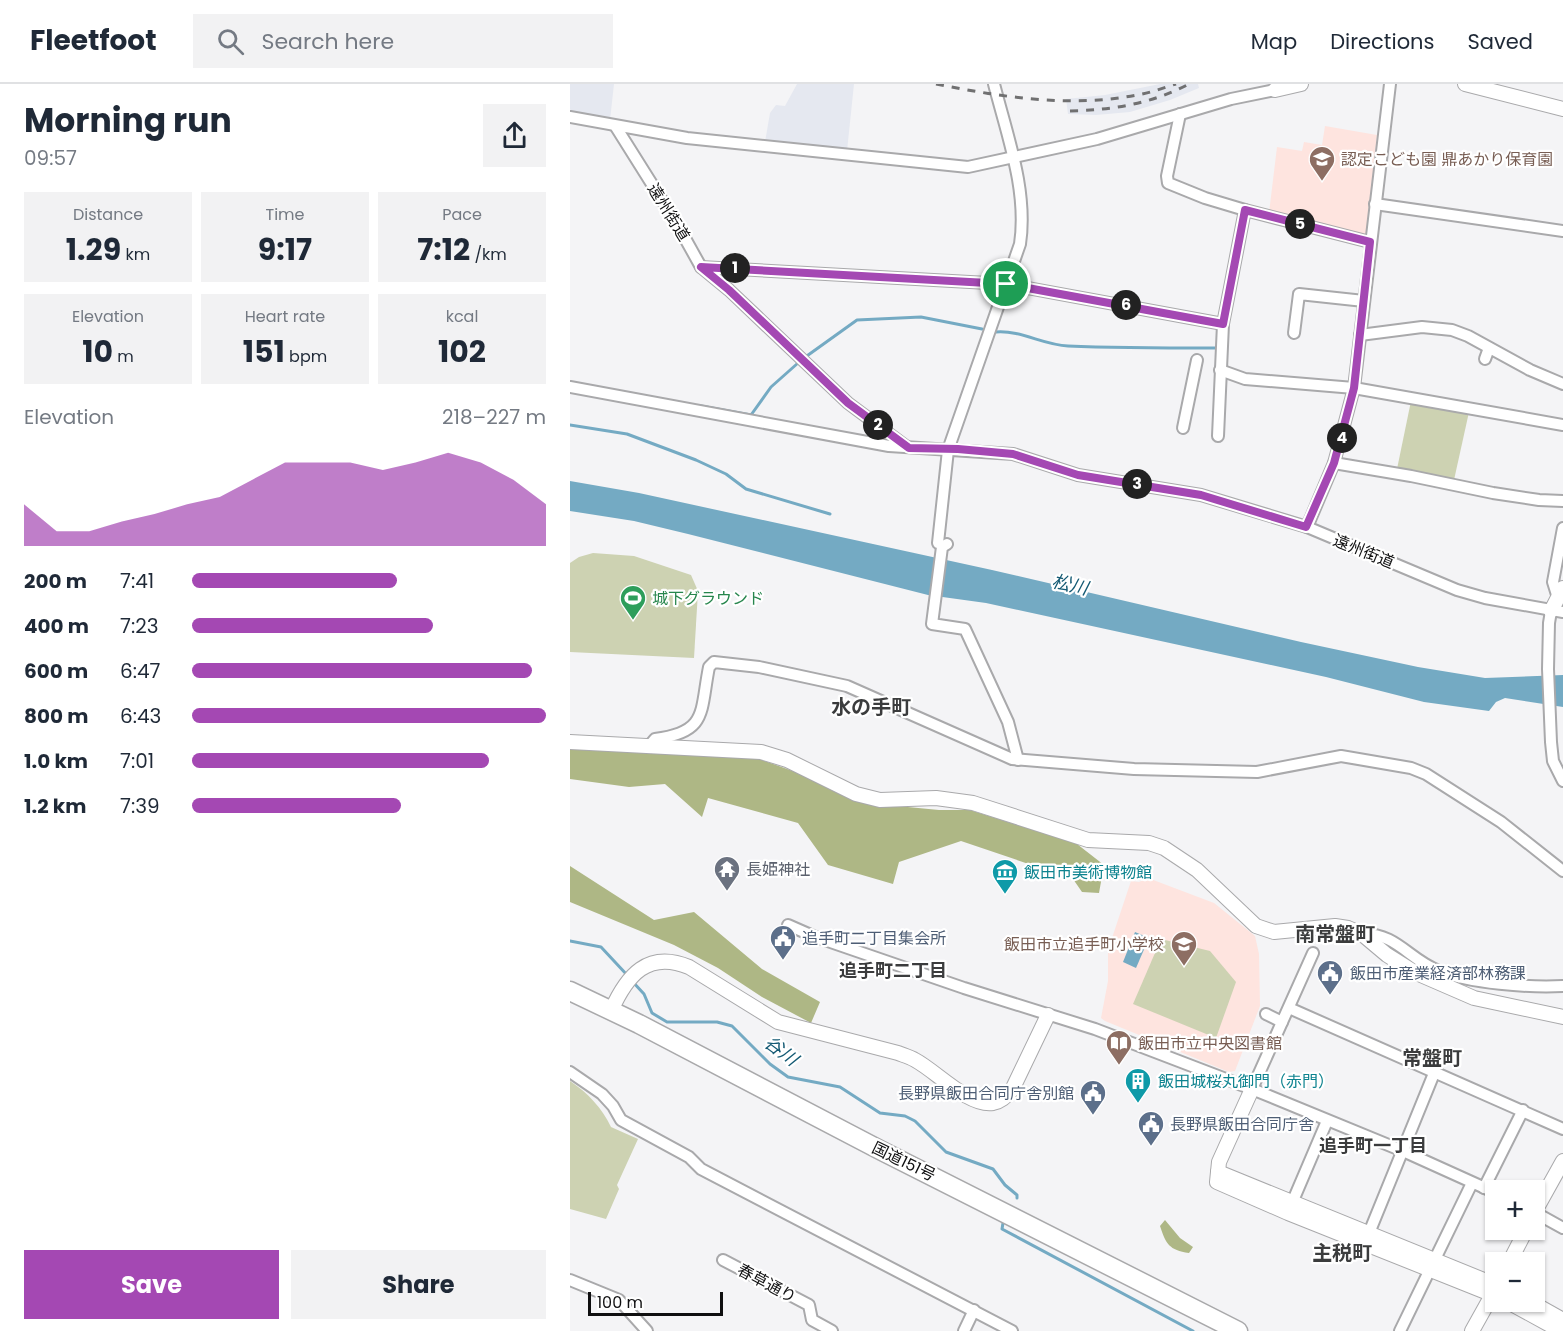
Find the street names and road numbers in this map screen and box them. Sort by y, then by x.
street label: 遠州街道 [642,179,695,246]
street label: 遠州街道 [1330,529,1398,574]
street label: 国道151号 [868,1136,940,1187]
street label: 春草通り [733,1258,800,1309]

